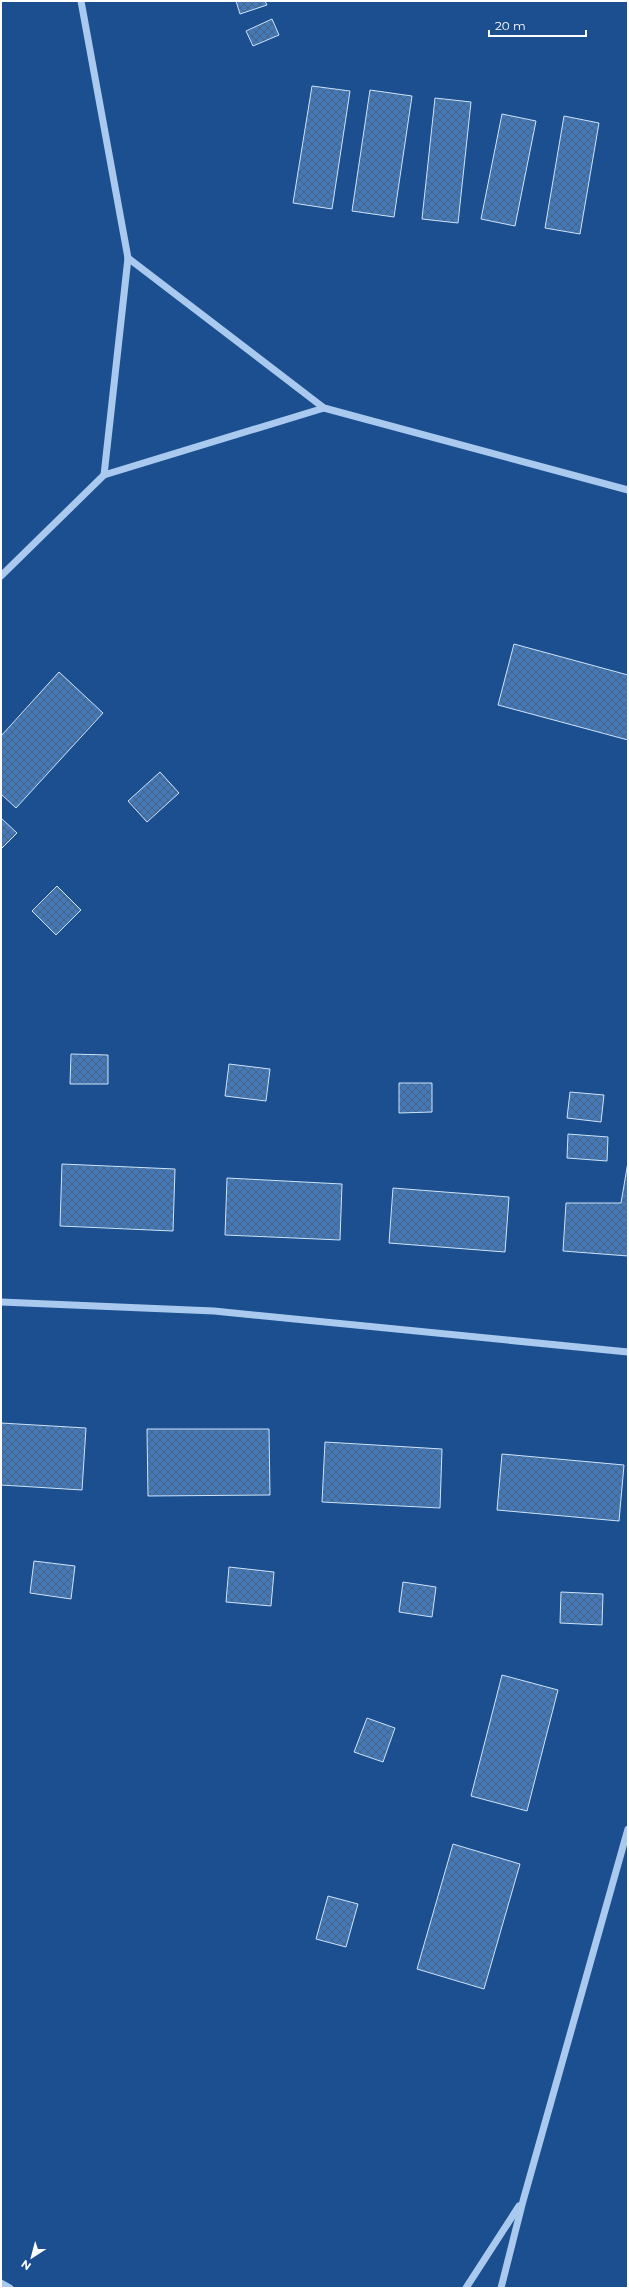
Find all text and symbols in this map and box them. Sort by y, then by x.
scale bar [489,12,586,38]
text: 20 m [495,18,526,33]
north arrow [12,2237,52,2277]
text: N [18,2257,34,2273]

